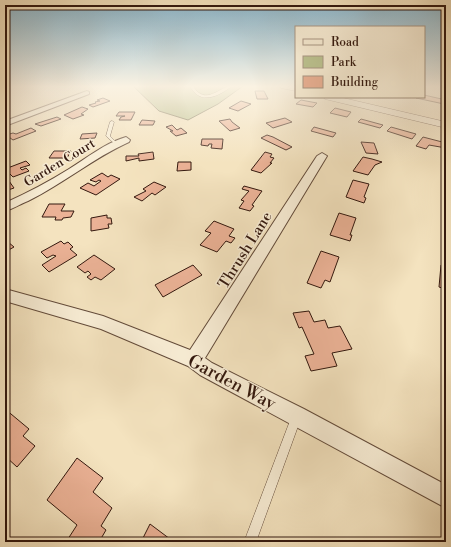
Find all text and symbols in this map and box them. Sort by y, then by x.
legend [295,26,425,98]
text: Road [331,35,359,50]
text: Park [331,55,357,70]
text: Building [330,75,379,90]
street label: Garden Court [21,135,98,190]
street label: Thrush Lane [214,208,277,292]
street label: Garden Way [184,350,280,415]

